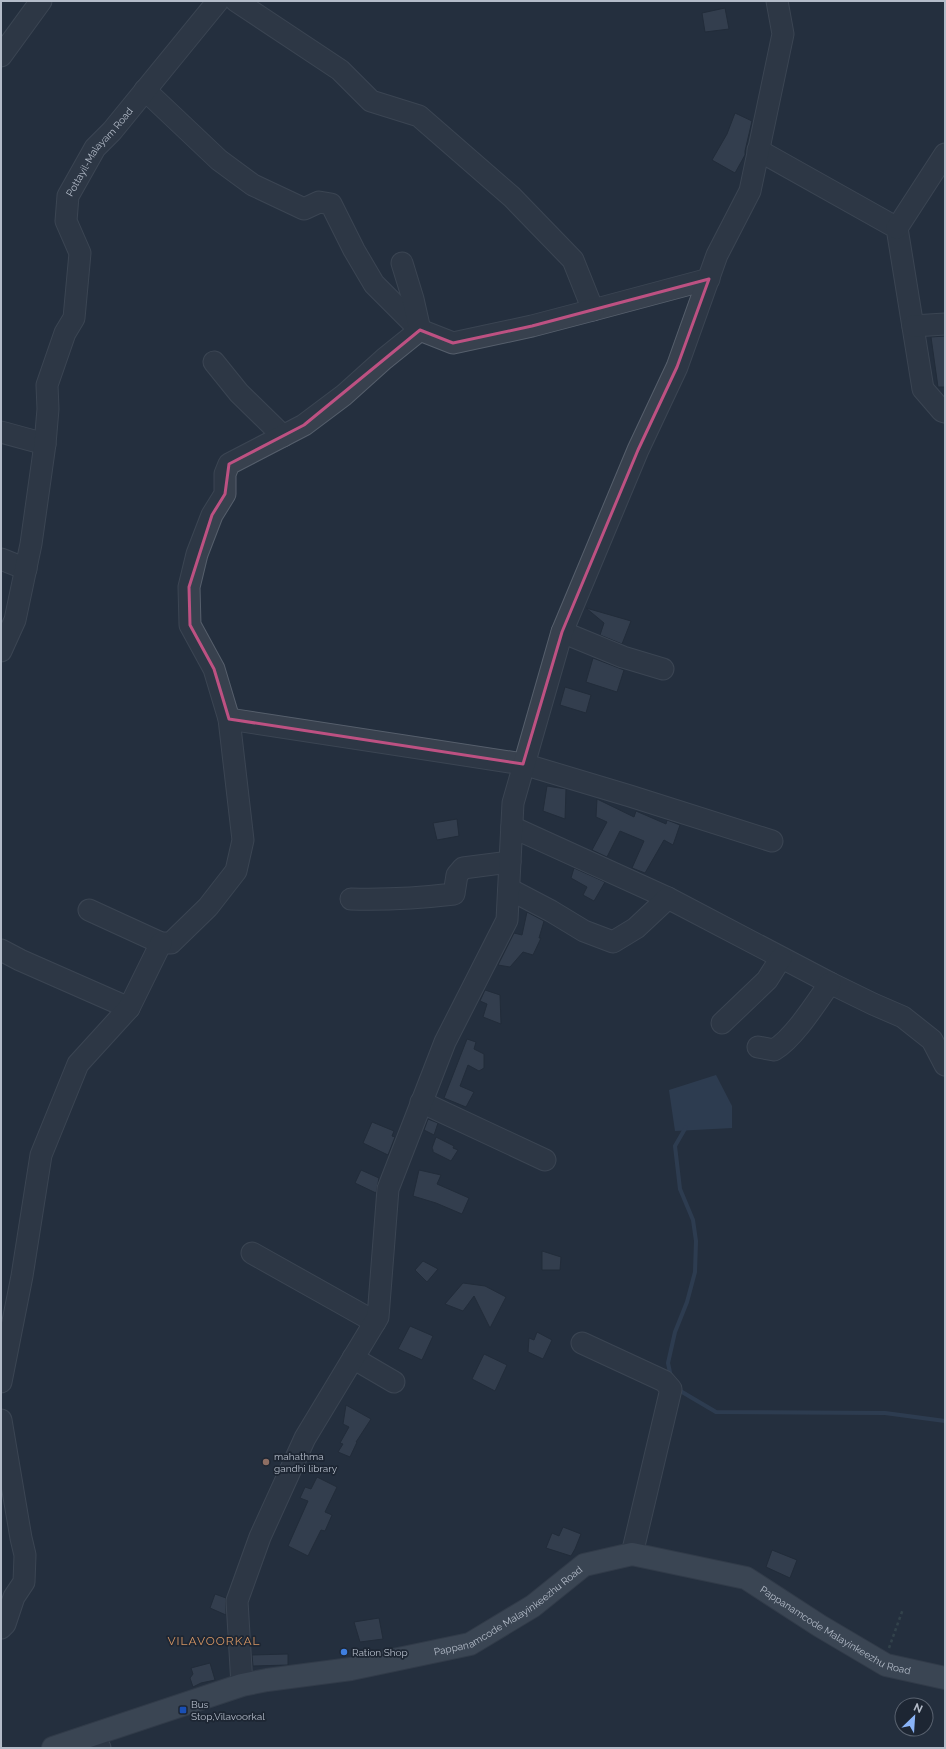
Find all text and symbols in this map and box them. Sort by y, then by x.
street label: Pottayil-Malayam Road [64,105,134,198]
place label: mahathma gandhi library [274,1451,338,1474]
marker: mahathma gandhi library [261,1457,271,1467]
street label: Pappanamcode Malayinkeezhu Road [433,1563,584,1657]
street label: Pappanamcode Malayinkeezhu Road [758,1583,912,1676]
district label: VILAVOORKAL [167,1634,261,1648]
marker: Ration Shop [339,1647,349,1657]
place label: Ration Shop [352,1647,408,1658]
north arrow [894,1697,934,1737]
place label: Bus Stop,Vilavoorkal [191,1699,265,1722]
text: N [911,1701,925,1716]
marker: Bus Stop,Vilavoorkal [178,1705,188,1715]

